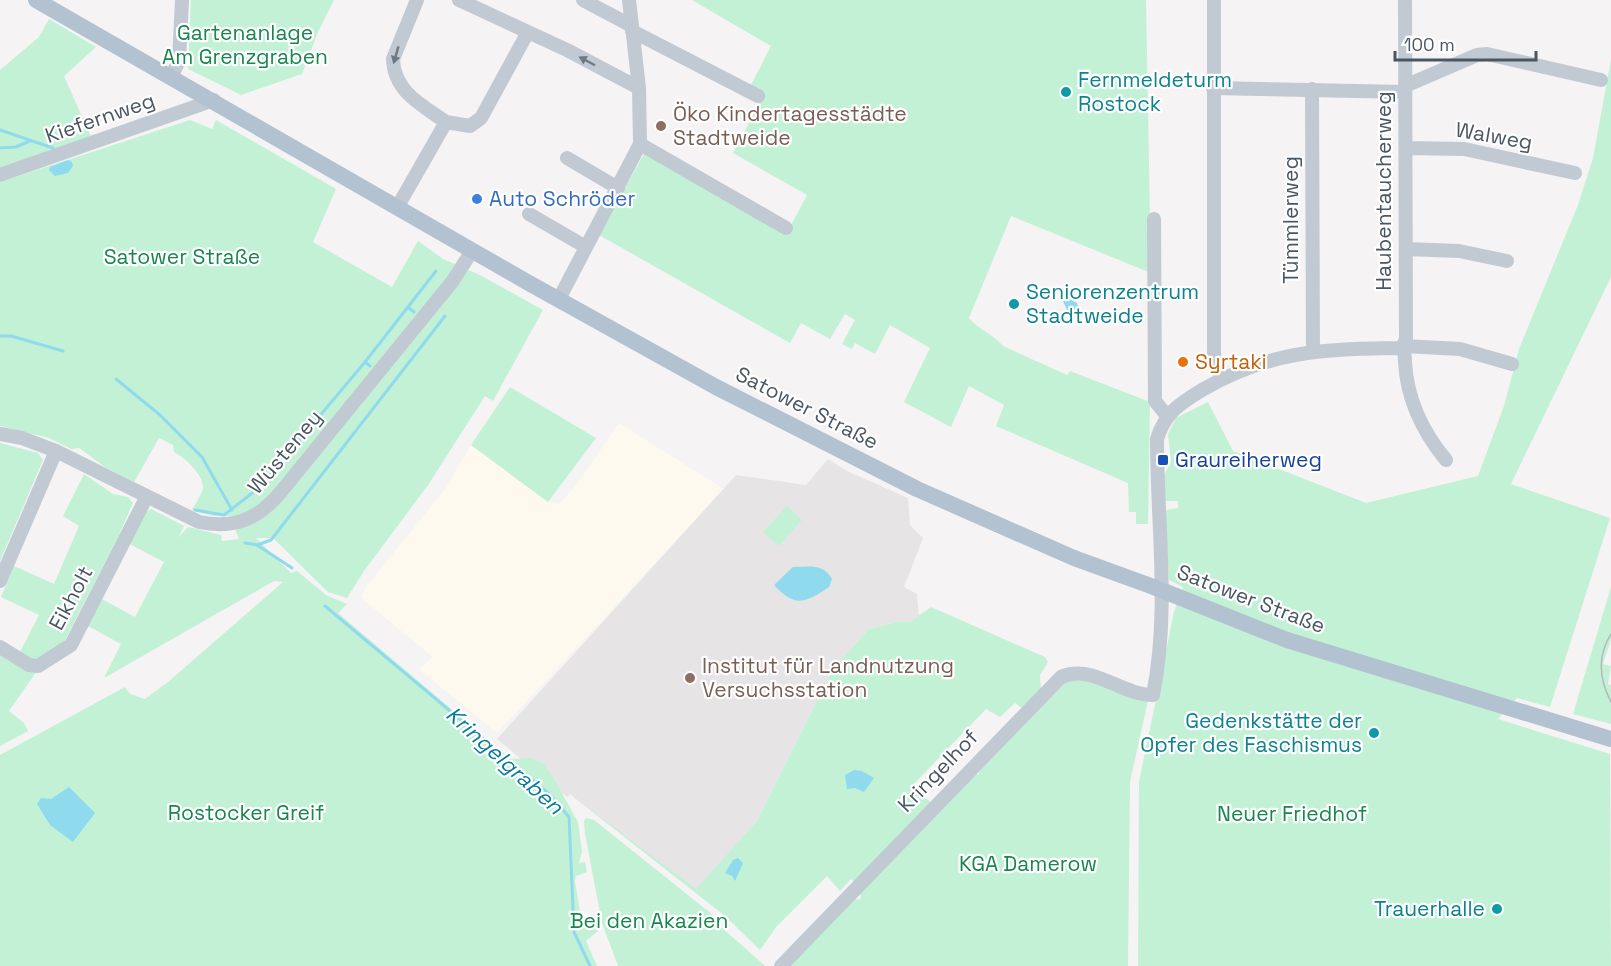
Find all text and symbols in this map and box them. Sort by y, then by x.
park label: Gartenanlage Am Grenzgraben [162,19,328,70]
scale bar [1395,24,1536,62]
text: 100 m [1404,33,1455,56]
one-way arrow [391,46,400,64]
one-way arrow [579,56,596,66]
place label: Fernmeldeturm Rostock [1078,66,1232,117]
marker: Fernmeldeturm Rostock [1059,85,1073,99]
street label: Kiefernweg [41,86,158,149]
street label: Haubentaucherweg [1370,91,1397,291]
place label: Öko Kindertagesstädte Stadtweide [673,100,907,151]
street label: Walweg [1453,115,1535,156]
marker: Öko Kindertagesstädte Stadtweide [654,119,668,133]
street label: Tümmlerweg [1277,156,1304,284]
place label: Auto Schröder [489,185,636,212]
marker: Auto Schröder [470,192,484,206]
park label: Satower Straße [104,243,260,270]
place label: Seniorenzentrum Stadtweide [1026,278,1199,329]
marker: Seniorenzentrum Stadtweide [1007,297,1021,311]
place label: Syrtaki [1195,348,1267,375]
marker: Syrtaki [1176,355,1190,369]
street label: Satower Straße [731,360,883,455]
street label: Wüsteney [242,404,328,499]
place label: Graureiherweg [1175,446,1322,473]
marker: Graureiherweg [1156,453,1170,467]
street label: Satower Straße [1173,558,1329,639]
street label: Eikholt [42,561,99,635]
place label: Institut für Landnutzung Versuchsstation [702,652,954,703]
marker: Institut für Landnutzung Versuchsstation [683,671,697,685]
water label: Kringelgraben [440,700,570,820]
place label: Gedenkstätte der Opfer des Faschismus [1140,707,1362,758]
street label: Kringelhof [892,724,984,818]
marker: Gedenkstätte der Opfer des Faschismus [1367,726,1381,740]
park label: Rostocker Greif [168,799,324,826]
park label: Neuer Friedhof [1217,800,1367,827]
park label: KGA Damerow [959,850,1097,877]
place label: Trauerhalle [1374,895,1485,922]
marker: Trauerhalle [1490,902,1504,916]
park label: Bei den Akazien [570,907,728,934]

